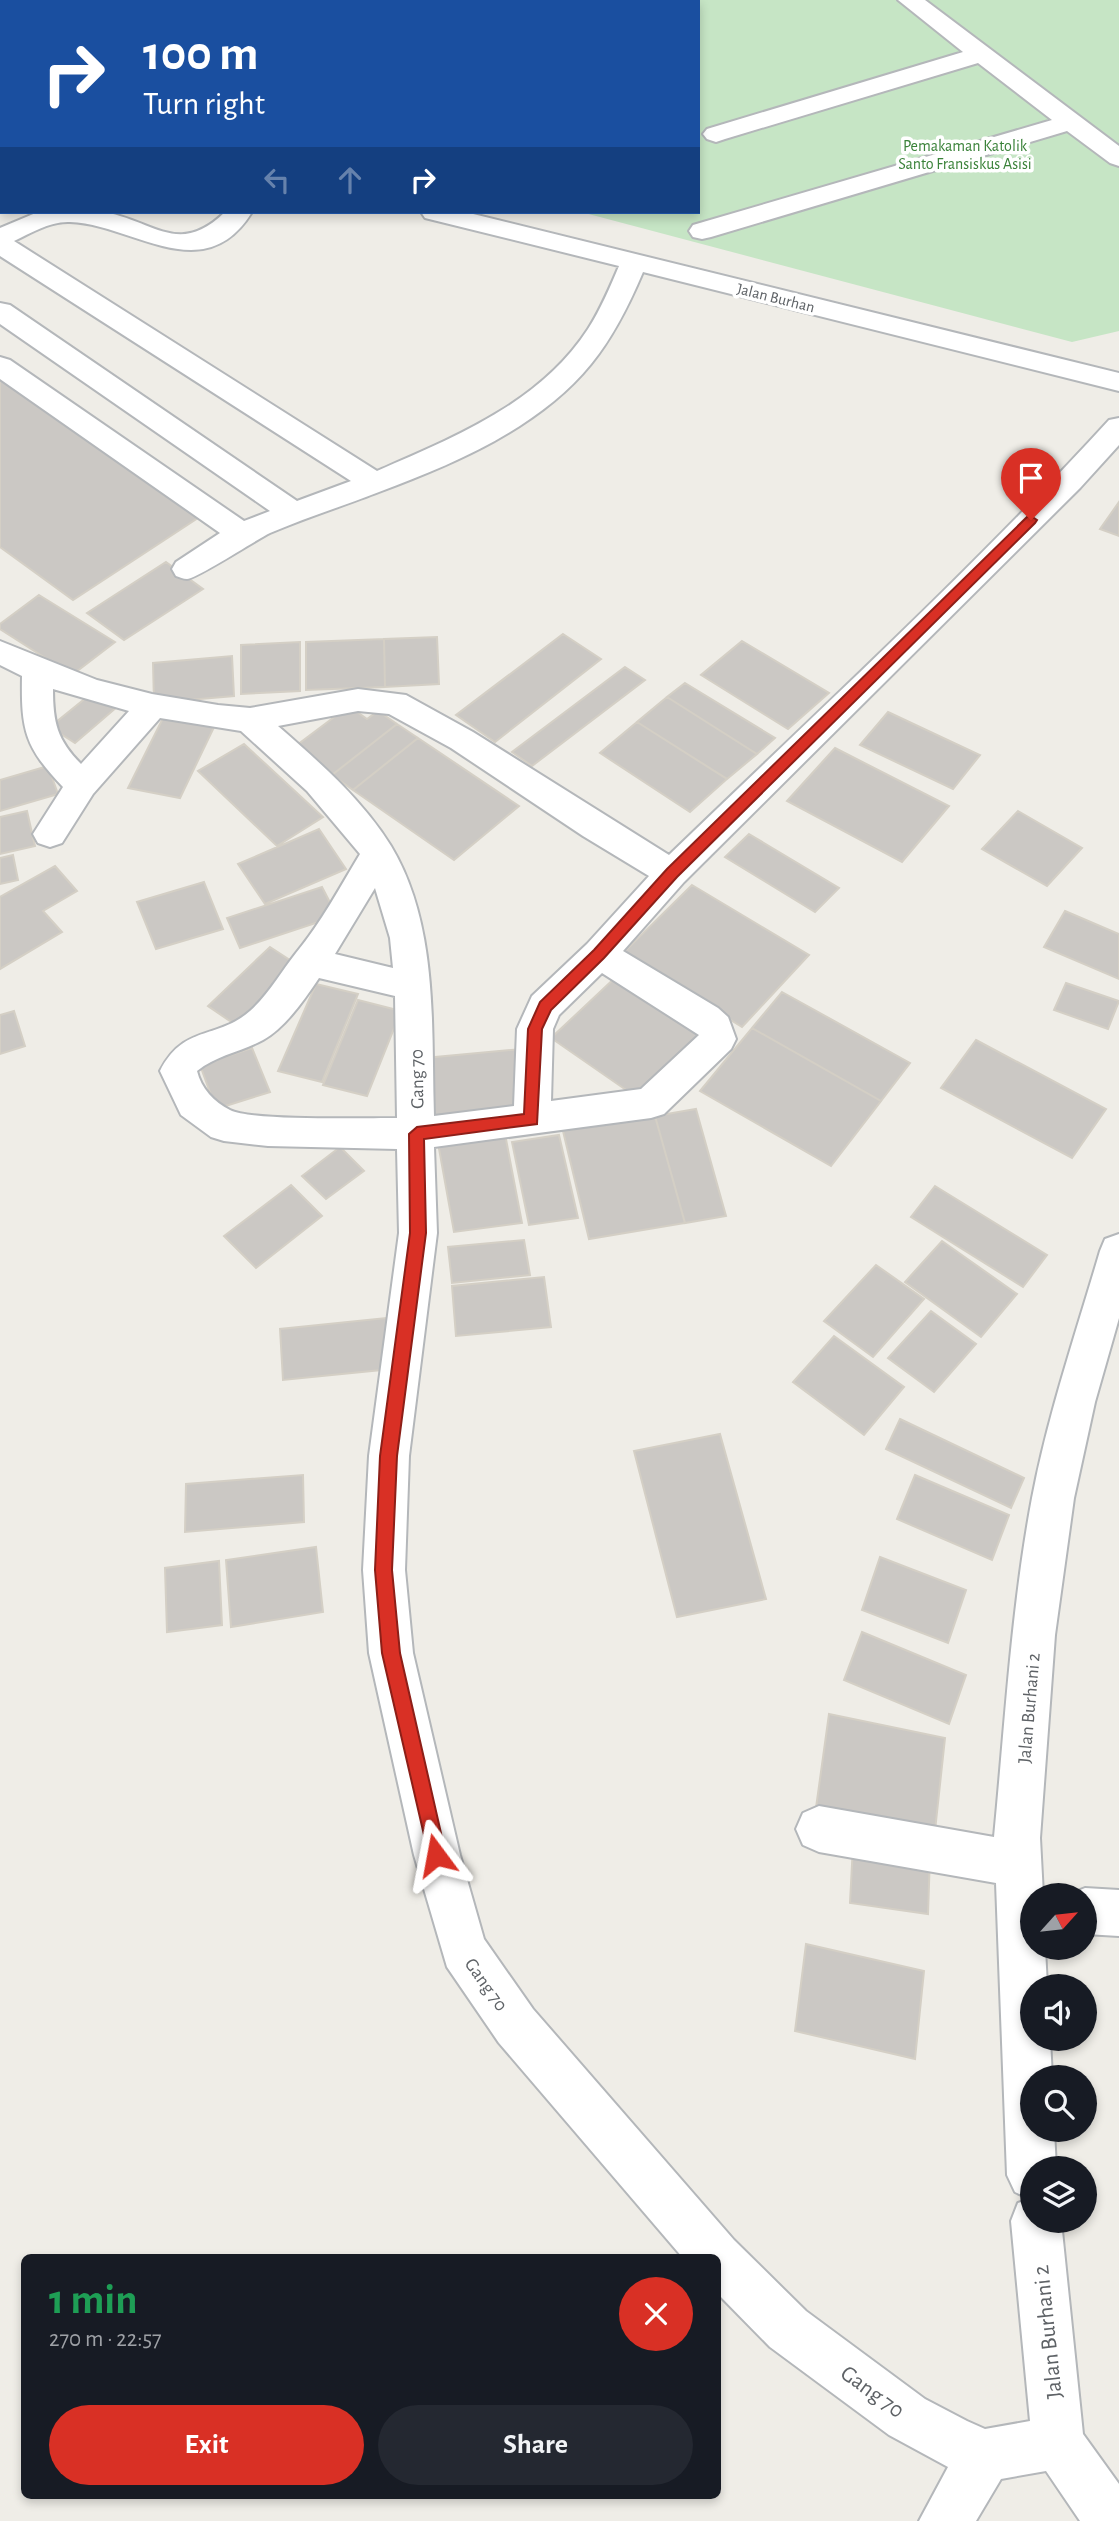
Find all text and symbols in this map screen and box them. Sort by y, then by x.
icon: right [28,28,119,119]
text: 100 m [143,30,259,79]
text: Turn right [143,88,265,120]
park label: Pemakaman Katolik Santo Fransiskus Asisi [898,138,1032,172]
icon: left [258,161,296,199]
icon: ahead [331,161,369,199]
icon: right [404,161,442,199]
street label: Jalan Burhan [735,281,816,315]
pin [1001,448,1061,520]
icon: arrive [1012,459,1050,497]
street label: Gang 70 [407,1049,428,1109]
street label: Jalan Burhani 2 [1015,1652,1044,1764]
position arrow [399,1818,473,1892]
north arrow [1020,1883,1097,1960]
map controls [1020,1883,1097,2233]
street label: Gang 70 [461,1955,511,2015]
button: sound [1020,1974,1097,2051]
button: search [1020,2065,1097,2142]
button: layers [1020,2156,1097,2233]
street label: Jalan Burhani 2 [1030,2264,1067,2400]
button: close [619,2277,693,2351]
text: 1 min [49,2279,138,2321]
text: 270 m · 22:57 [49,2328,162,2351]
street label: Gang 70 [836,2362,908,2423]
button: Exit [49,2405,364,2485]
button: Share [378,2405,693,2485]

